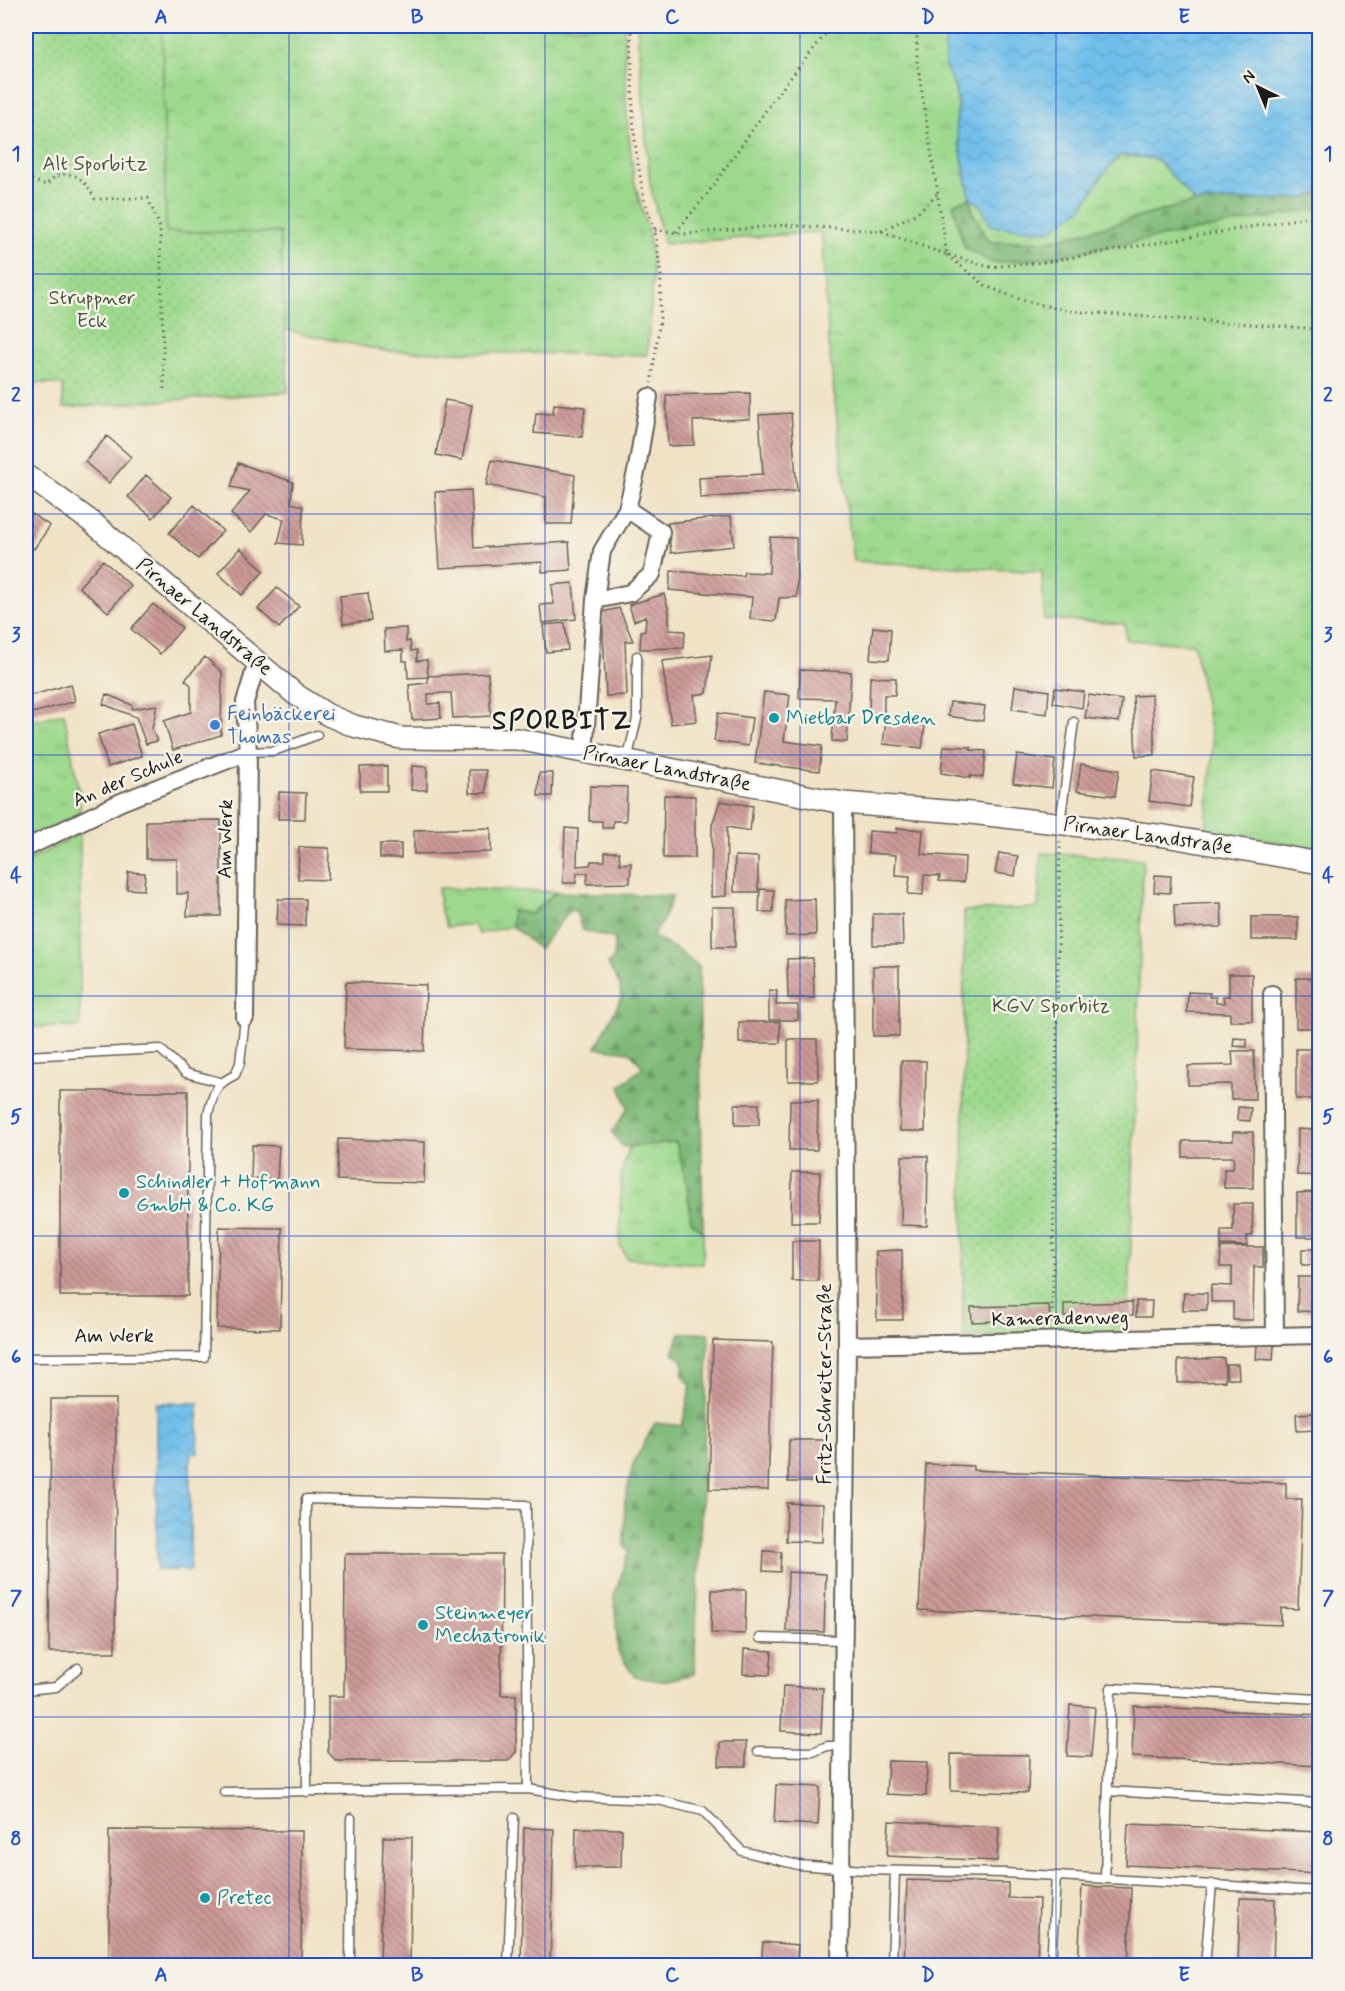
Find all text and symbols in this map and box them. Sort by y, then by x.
text: A [154,4,168,31]
text: B [411,4,424,31]
text: C [665,4,680,31]
text: D [921,4,935,31]
text: E [1178,4,1190,31]
north arrow [1228,57,1288,117]
text: N [1238,66,1260,88]
text: 1 [12,141,20,168]
text: 1 [1324,141,1332,168]
park label: Alt Sporbitz [43,151,148,178]
park label: Struppner Eck [49,285,135,335]
text: 2 [11,382,21,409]
text: 2 [1323,382,1333,409]
street label: Pirnaer Landstraße [130,552,278,682]
text: 3 [11,622,21,649]
text: 3 [1323,622,1333,649]
place label: Feinbäckerei Thomas [227,701,336,751]
district label: SPORBITZ [492,705,632,739]
place label: Mietbar Dresden [786,705,936,732]
marker: Mietbar Dresden [767,711,781,725]
marker: Feinbäckerei Thomas [208,718,222,732]
street label: Pirnaer Landstraße [581,739,753,799]
street label: An der Schule [69,744,187,814]
street label: Am Werk [212,799,240,879]
street label: Pirnaer Landstraße [1062,811,1234,861]
text: 4 [10,863,22,890]
text: 4 [1322,863,1334,890]
park label: KGV Sporbitz [992,993,1110,1020]
text: 5 [10,1104,22,1131]
text: 5 [1322,1104,1334,1131]
place label: Schindler + Hofmann GmbH & Co. KG [136,1169,321,1219]
marker: Schindler + Hofmann GmbH & Co. KG [117,1186,131,1200]
street label: Fritz-Schreiter-Straße [812,1283,839,1485]
street label: Kameradenweg [991,1304,1129,1334]
street label: Am Werk [74,1323,154,1350]
text: 6 [11,1344,21,1371]
text: 6 [1323,1344,1333,1371]
text: 7 [10,1585,22,1612]
text: 7 [1322,1585,1334,1612]
place label: Steinmeyer Mechatronik [435,1600,545,1650]
marker: Steinmeyer Mechatronik [416,1618,430,1632]
text: 8 [10,1826,22,1853]
text: 8 [1322,1826,1334,1853]
place label: Pretec [217,1885,272,1912]
marker: Pretec [198,1891,212,1905]
text: A [154,1962,168,1989]
text: B [411,1962,424,1989]
text: C [665,1962,680,1989]
text: D [921,1962,935,1989]
text: E [1178,1962,1190,1989]

